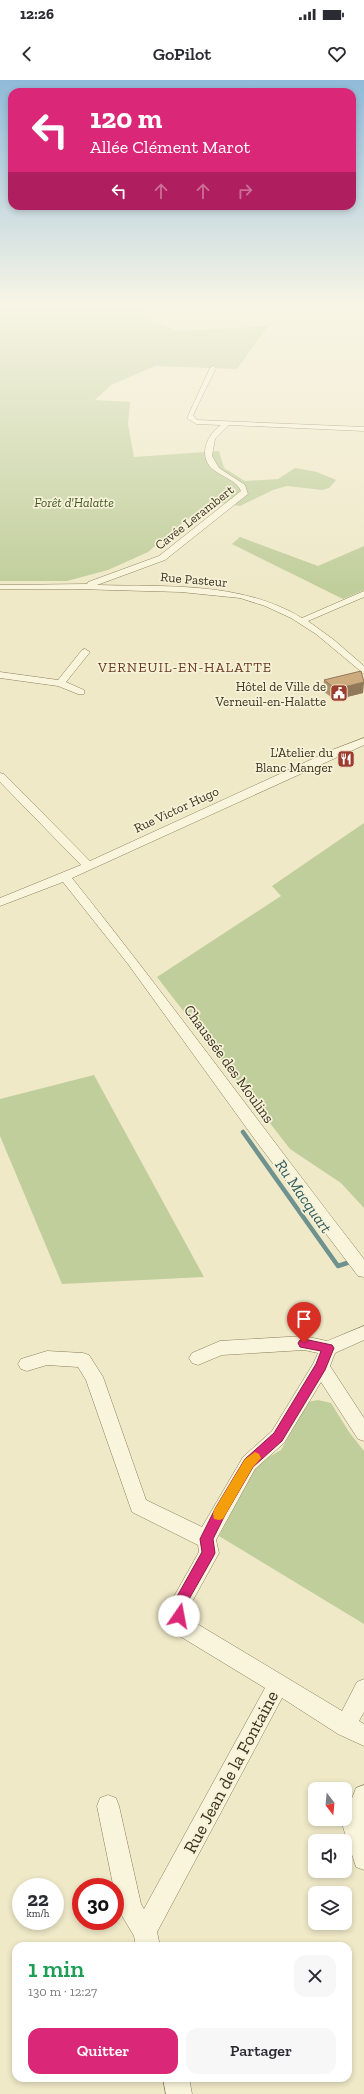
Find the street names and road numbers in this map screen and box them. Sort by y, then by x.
street label: Cavée Lerambert [152,482,237,553]
street label: Rue Pasteur [160,569,228,590]
street label: Rue Victor Hugo [131,783,221,836]
street label: Chaussée des Moulins [180,1001,278,1127]
street label: Rue Jean de la Fontaine [179,1687,283,1857]

